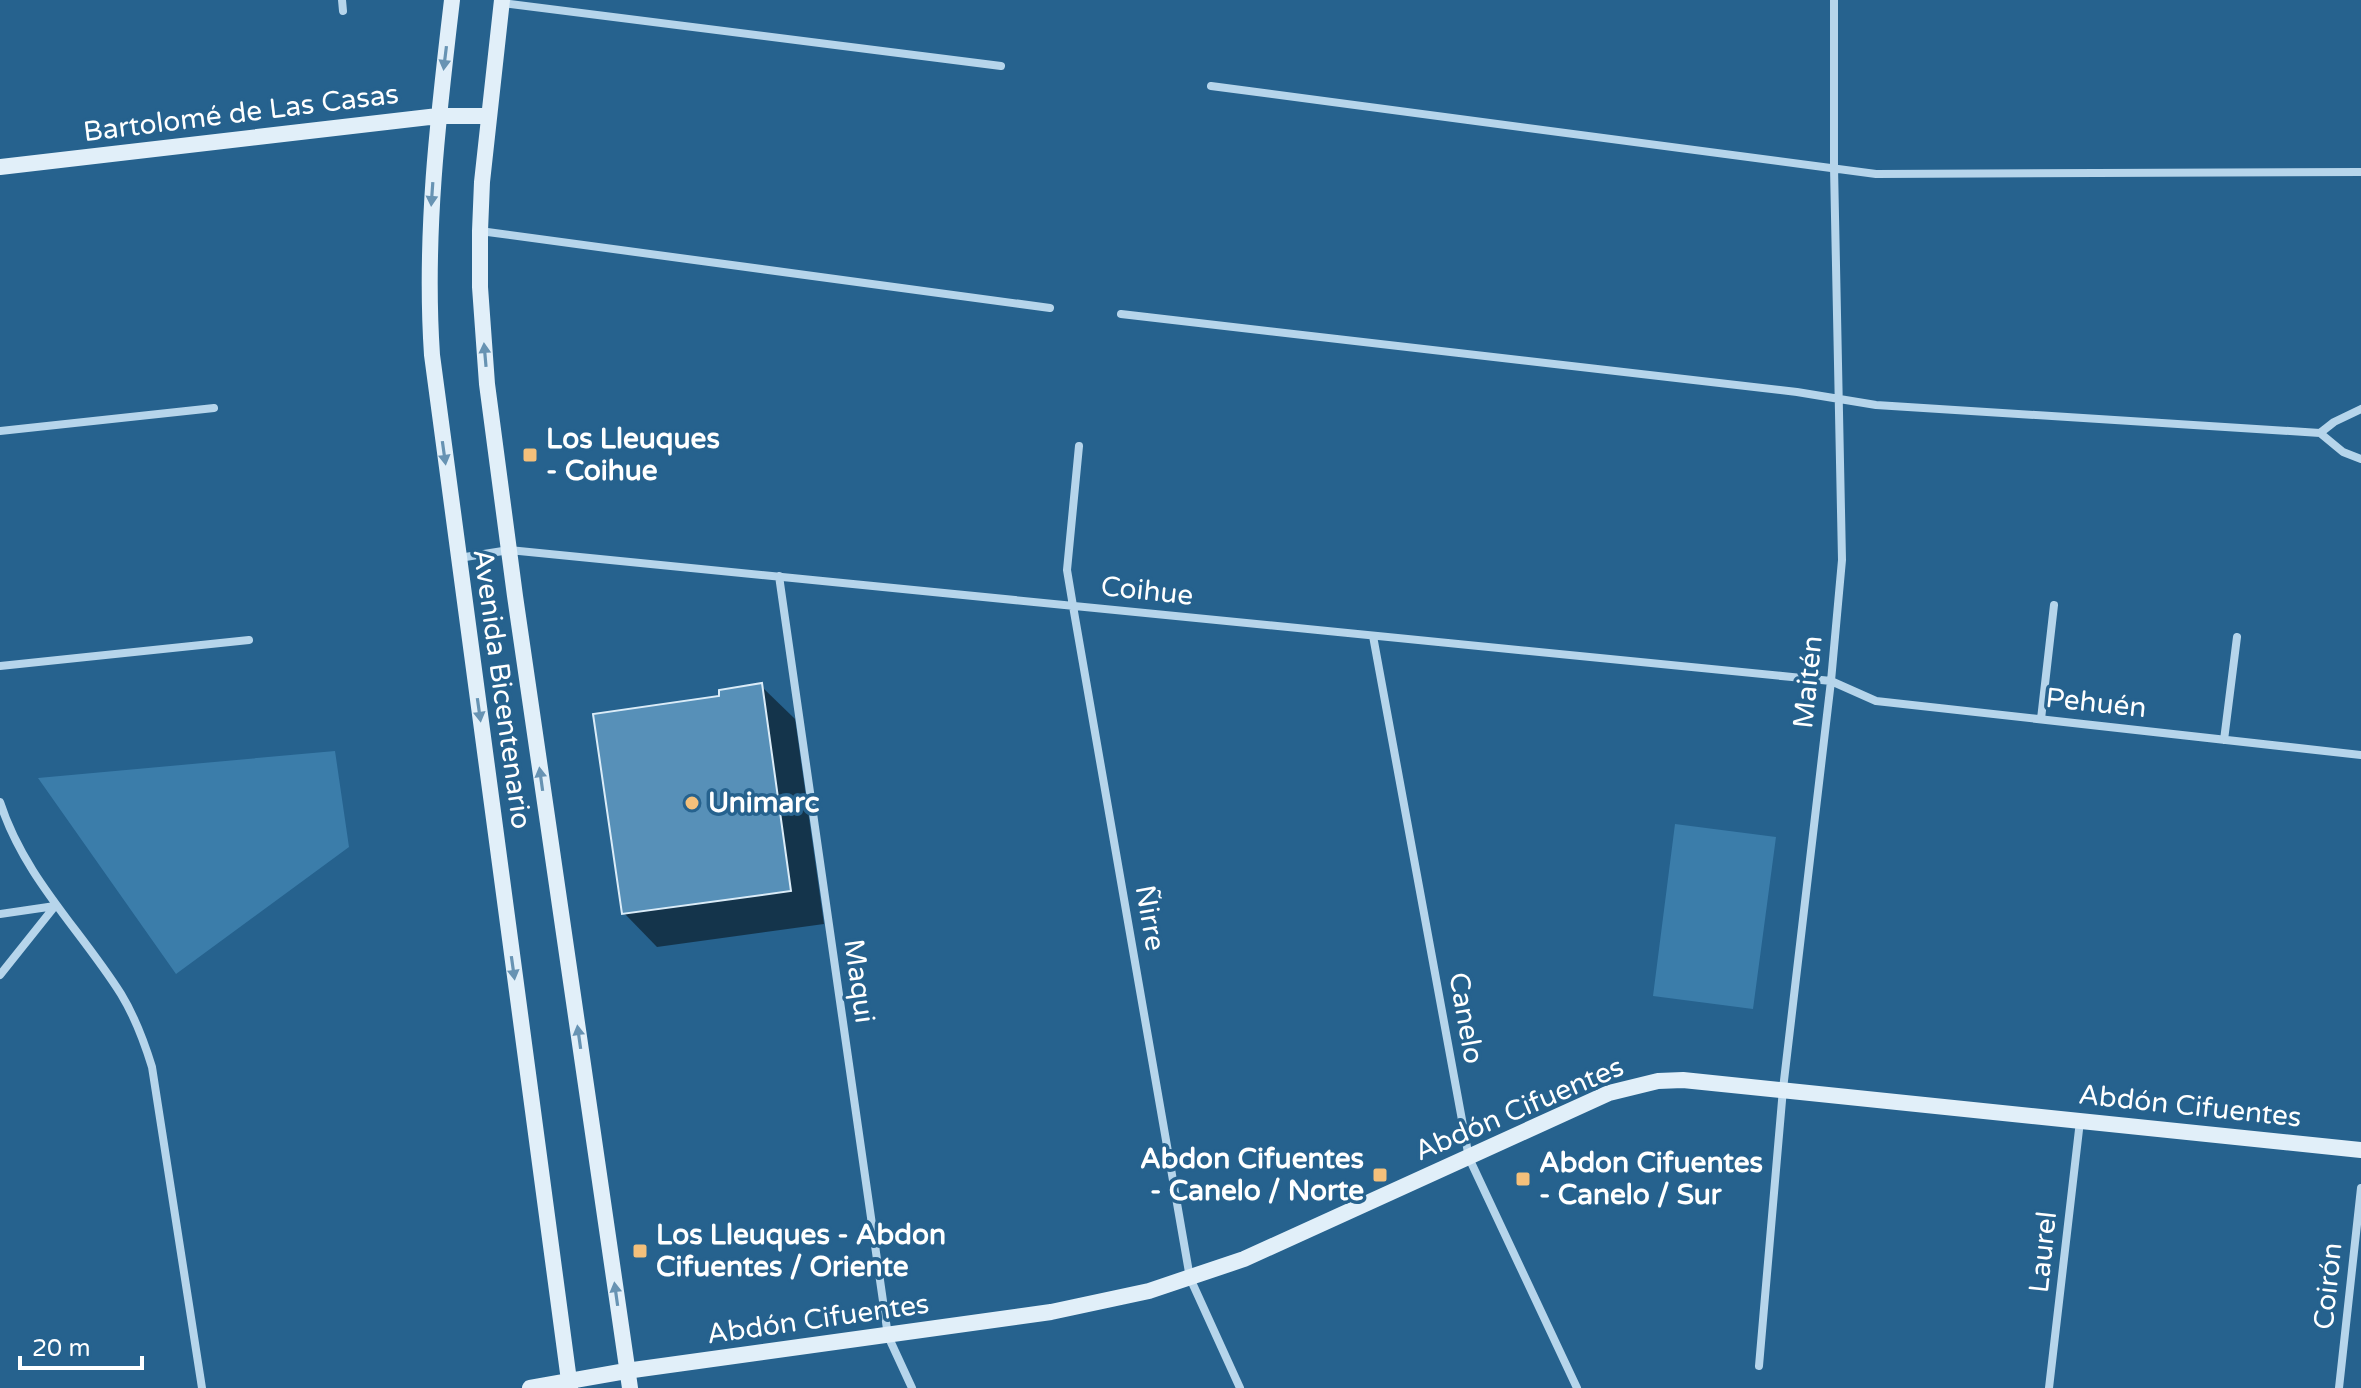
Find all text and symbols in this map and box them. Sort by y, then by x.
one-way arrow [438,46,451,71]
street label: Bartolomé de Las Casas [81,77,401,149]
one-way arrow [425,182,438,207]
one-way arrow [478,342,491,367]
place label: Los Lleuques - Coihue [546,422,720,488]
one-way arrow [438,441,451,466]
marker: Los Lleuques - Coihue [521,446,539,464]
street label: Avenida Bicentenario [466,547,538,831]
street label: Coihue [1099,569,1195,613]
street label: Maitén [1786,634,1830,730]
street label: Pehuén [2044,681,2148,725]
one-way arrow [473,698,486,723]
one-way arrow [534,767,547,792]
place label: Unimarc [708,786,819,820]
marker: Unimarc [683,794,701,812]
street label: Ñirre [1128,883,1172,953]
street label: Maqui [836,937,882,1025]
one-way arrow [507,956,520,981]
street label: Canelo [1441,970,1491,1066]
one-way arrow [572,1024,585,1049]
street label: Abdón Cifuentes [1409,1050,1629,1168]
street label: Abdón Cifuentes [2077,1077,2303,1135]
place label: Abdon Cifuentes - Canelo / Norte [1140,1142,1364,1208]
place label: Abdon Cifuentes - Canelo / Sur [1539,1146,1763,1212]
marker: Abdon Cifuentes - Canelo / Norte [1371,1166,1389,1184]
marker: Abdon Cifuentes - Canelo / Sur [1514,1170,1532,1188]
street label: Laurel [2022,1209,2064,1295]
place label: Los Lleuques - Abdon Cifuentes / Oriente [656,1218,946,1284]
street label: Coirón [2307,1241,2349,1331]
marker: Los Lleuques - Abdon Cifuentes / Oriente [631,1242,649,1260]
one-way arrow [609,1281,622,1306]
street label: Abdón Cifuentes [705,1287,931,1351]
scale bar [20,1320,142,1370]
text: 20 m [32,1334,90,1363]

